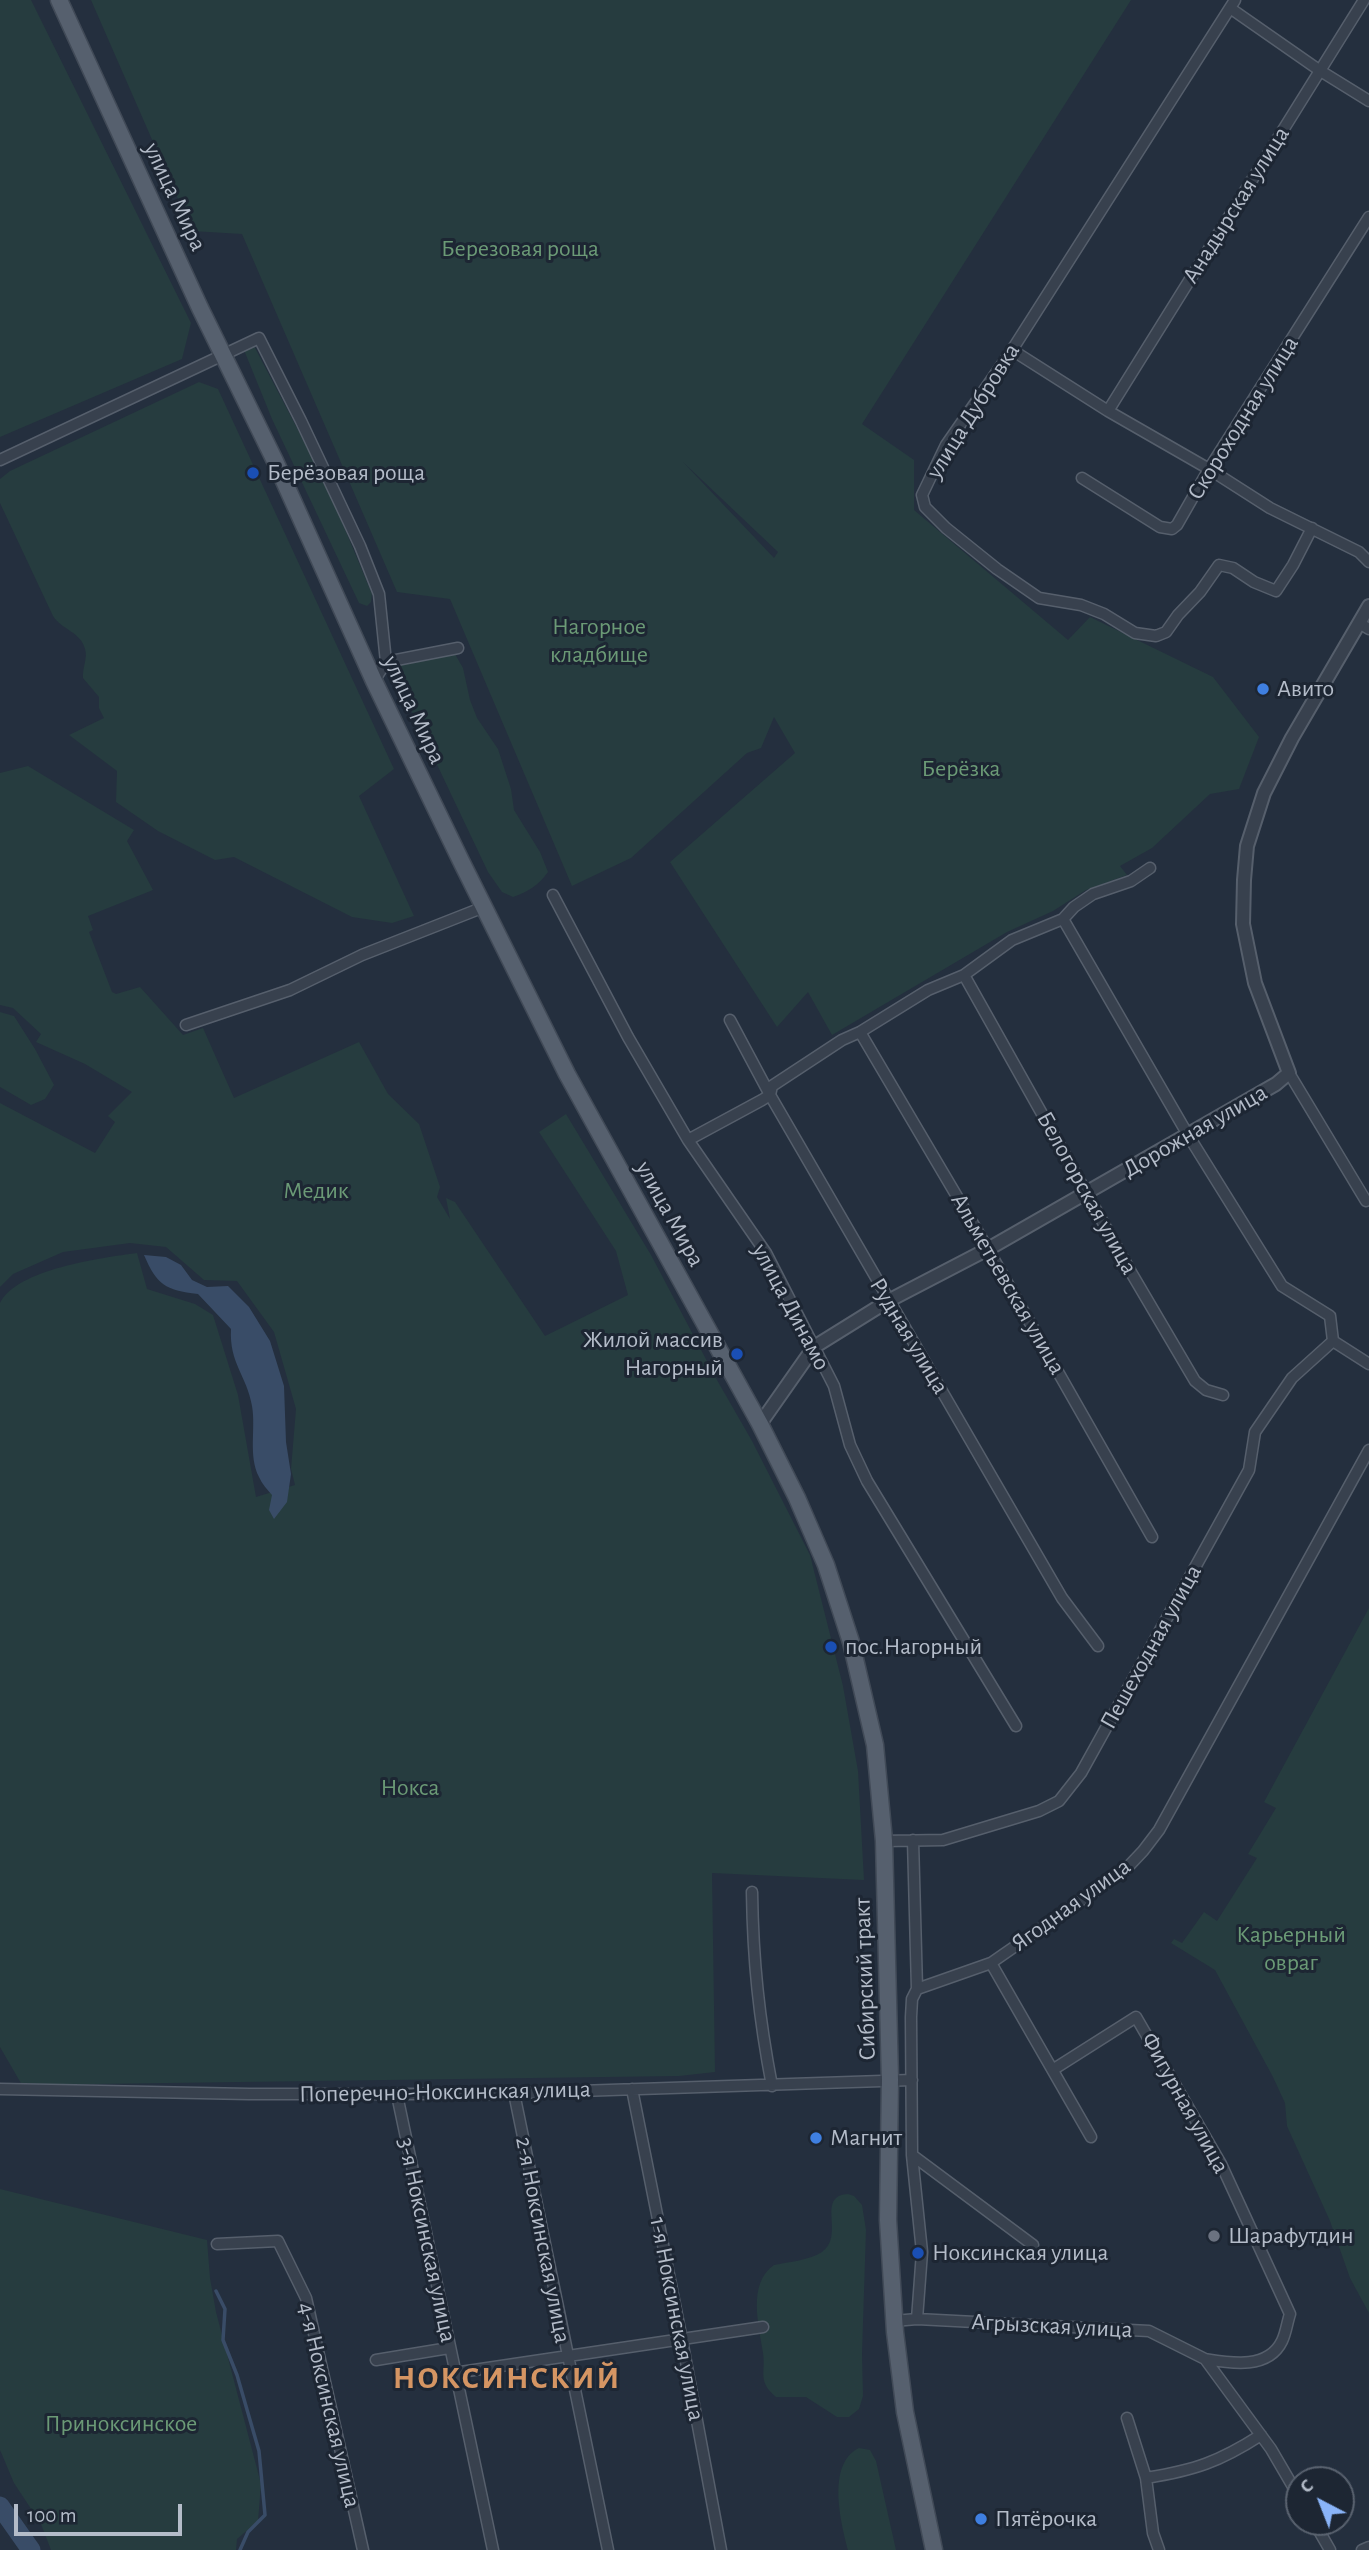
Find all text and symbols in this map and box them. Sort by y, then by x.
street label: Анадырская улица [1176,121,1296,289]
street label: улица Мира [137,138,213,256]
park label: Березовая роща [441,235,599,263]
street label: Скороходная улица [1181,331,1305,505]
street label: улица Дубровка [920,338,1026,484]
place label: Берёзовая роща [267,459,425,487]
marker: Берёзовая роща [245,465,261,481]
park label: Нагорное кладбище [550,613,648,669]
street label: улица Мира [376,651,452,769]
place label: Авито [1277,675,1334,703]
marker: Авито [1255,681,1271,697]
park label: Берёзка [922,755,1000,783]
street label: Дорожная улица [1118,1078,1272,1184]
street label: Белогорская улица [1030,1106,1144,1280]
street label: улица Мира [629,1156,711,1272]
park label: Медик [283,1177,349,1205]
street label: Альметьевская улица [944,1188,1072,1380]
street label: улица Динамо [746,1239,836,1375]
street label: Рудная улица [863,1273,955,1399]
place label: Жилой массив Нагорный [583,1326,723,1382]
marker: Жилой массив Нагорный [729,1346,745,1362]
street label: Пешеходная улица [1094,1560,1208,1734]
place label: пос.Нагорный [845,1633,982,1661]
marker: пос.Нагорный [823,1639,839,1655]
park label: Нокса [381,1774,439,1802]
street label: Ягодная улица [1006,1852,1136,1958]
street label: Сибирский тракт [848,1897,882,2061]
park label: Карьерный овраг [1236,1921,1346,1977]
street label: Фигурная улица [1134,2027,1236,2179]
street label: Поперечно-Ноксинская улица [299,2075,591,2109]
place label: Магнит [830,2124,902,2152]
marker: Магнит [808,2130,824,2146]
street label: 2-я Ноксинская улица [509,2134,577,2346]
street label: 3-я Ноксинская улица [391,2135,463,2345]
street label: 1-я Ноксинская улица [643,2215,711,2423]
place label: Шарафутдин [1228,2222,1354,2250]
marker: Шарафутдин [1206,2228,1222,2244]
place label: Ноксинская улица [932,2239,1108,2267]
marker: Ноксинская улица [910,2245,926,2261]
street label: 4-я Ноксинская улица [291,2299,367,2511]
street label: Агрызская улица [971,2307,1133,2345]
district label: НОКСИНСКИЙ [394,2359,620,2397]
park label: Приноксинское [45,2410,197,2438]
north arrow [1285,2466,1355,2536]
text: С [1297,2476,1317,2497]
scale bar [18,2490,186,2534]
text: 100 m [27,2505,77,2526]
place label: Пятёрочка [995,2505,1097,2533]
marker: Пятёрочка [973,2511,989,2527]

